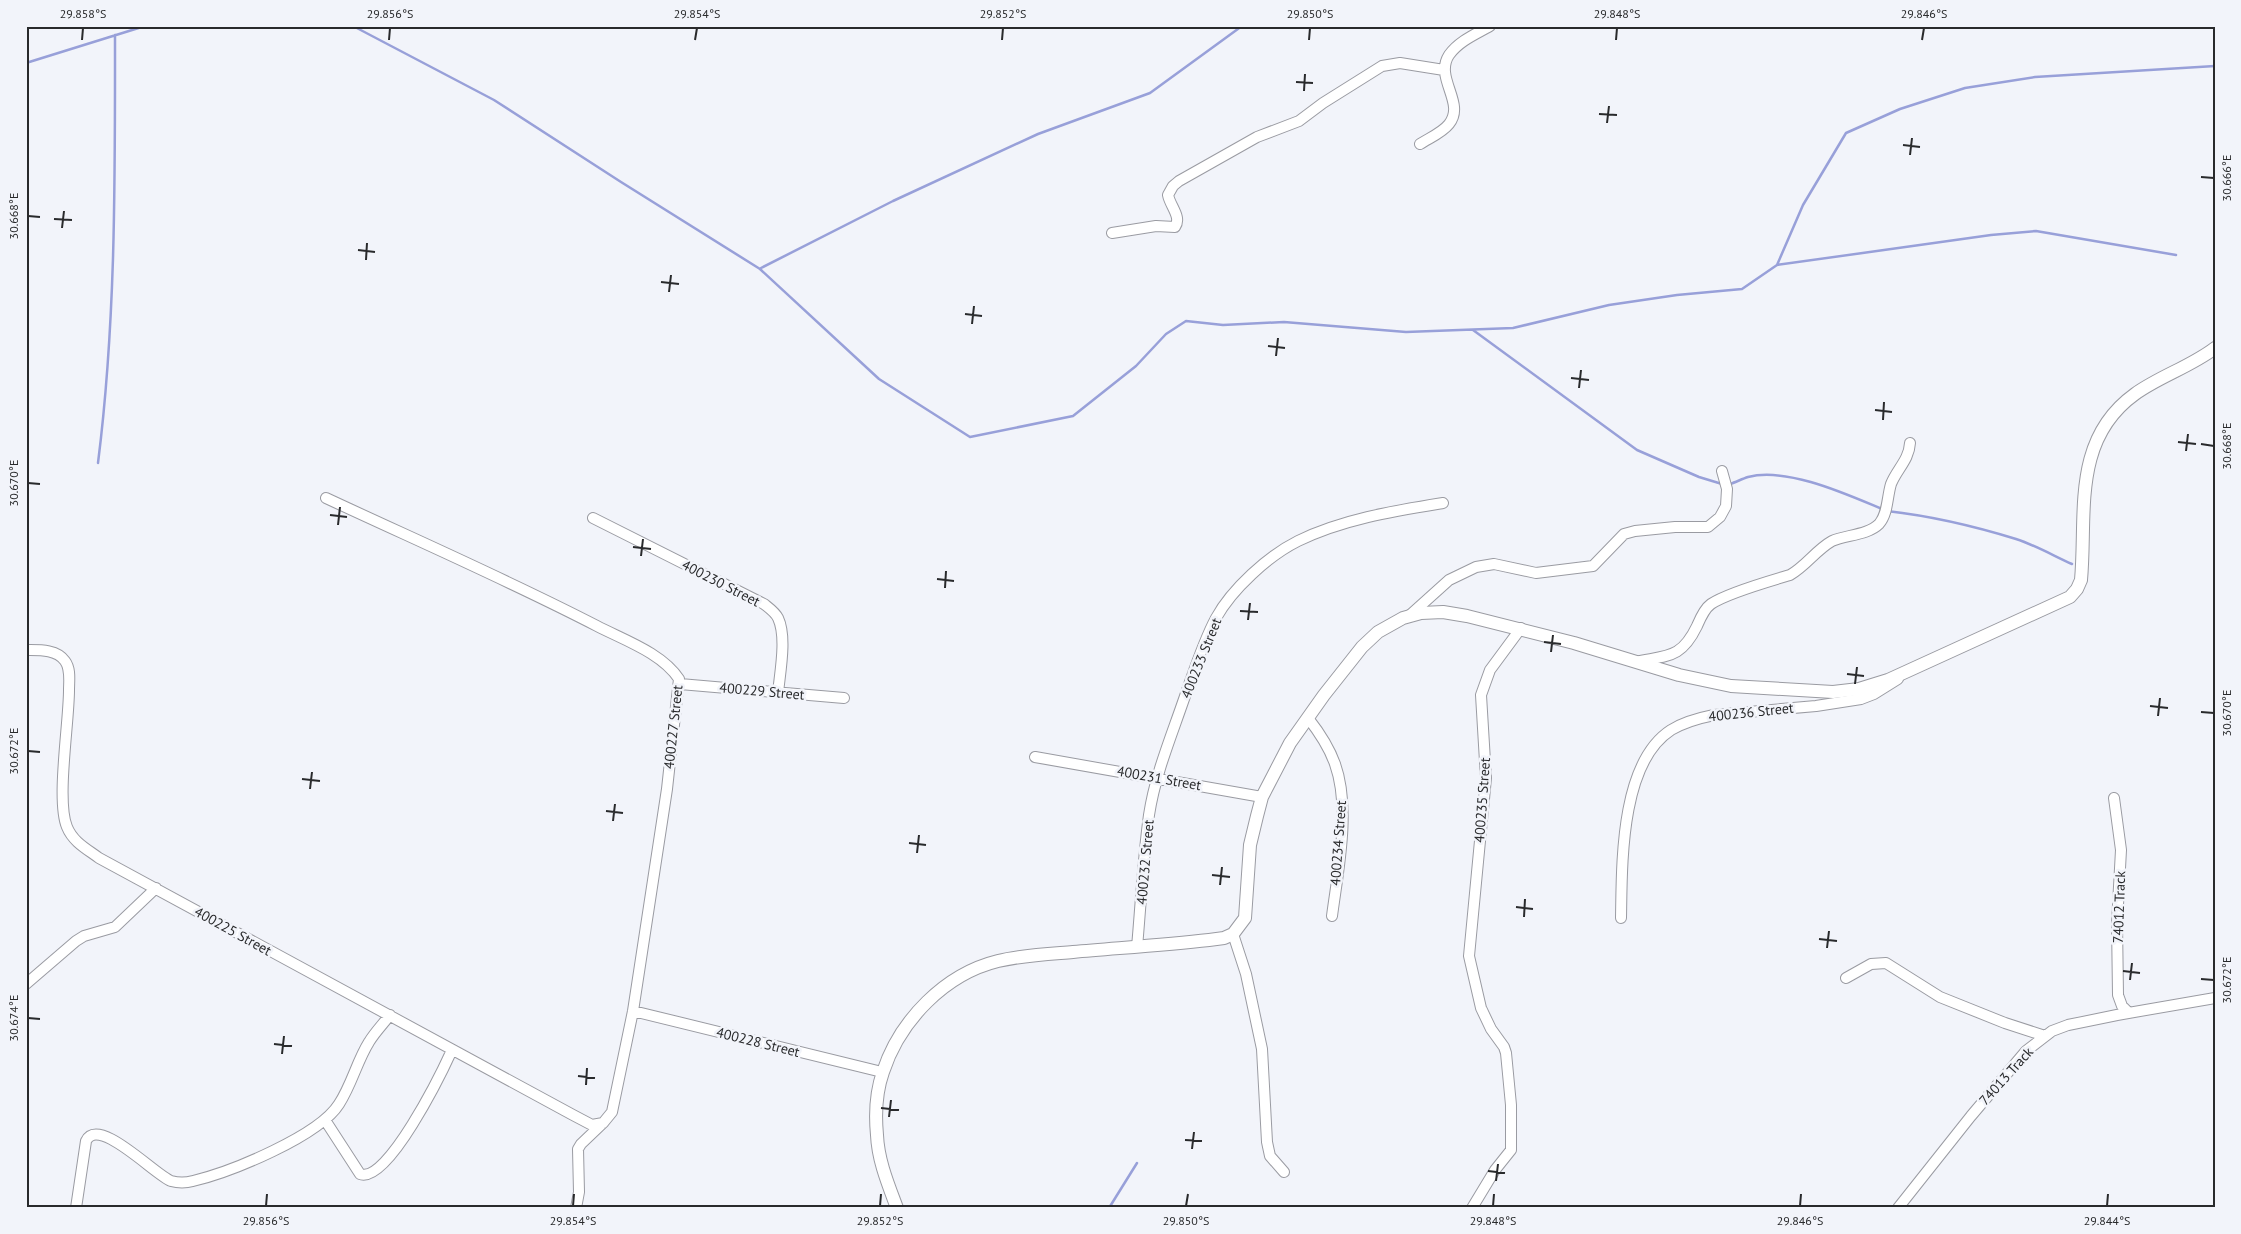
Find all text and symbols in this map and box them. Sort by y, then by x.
text: 29.858°S [60,6,106,21]
text: 29.856°S [367,6,413,21]
text: 29.854°S [674,6,720,21]
text: 29.852°S [980,6,1026,21]
text: 29.850°S [1287,6,1333,21]
text: 29.848°S [1594,6,1640,21]
text: 29.846°S [1901,6,1947,21]
text: 30.666°E [2219,155,2234,201]
text: 30.668°E [6,193,21,239]
text: 30.668°E [2219,423,2234,469]
text: 30.670°E [6,460,21,506]
street label: 400230 Street [679,556,763,610]
street label: 400233 Street [1177,615,1225,701]
street label: 400229 Street [719,678,806,704]
street label: 400227 Street [660,684,686,770]
text: 30.670°E [2219,690,2234,736]
street label: 400236 Street [1708,699,1795,725]
text: 30.672°E [6,728,21,774]
street label: 400235 Street [1470,757,1494,843]
street label: 400231 Street [1115,762,1203,794]
street label: 400234 Street [1326,800,1350,886]
street label: 400232 Street [1132,818,1158,905]
street label: 74012 Track [2109,870,2129,944]
street label: 400225 Street [191,902,275,960]
text: 30.672°E [2219,957,2234,1003]
text: 30.674°E [6,995,21,1041]
street label: 400228 Street [714,1023,802,1061]
street label: 74013 Track [1975,1043,2037,1109]
text: 29.856°S [243,1213,289,1228]
text: 29.854°S [550,1213,596,1228]
text: 29.852°S [857,1213,903,1228]
text: 29.850°S [1163,1213,1209,1228]
text: 29.848°S [1470,1213,1516,1228]
text: 29.846°S [1777,1213,1823,1228]
text: 29.844°S [2084,1213,2130,1228]

